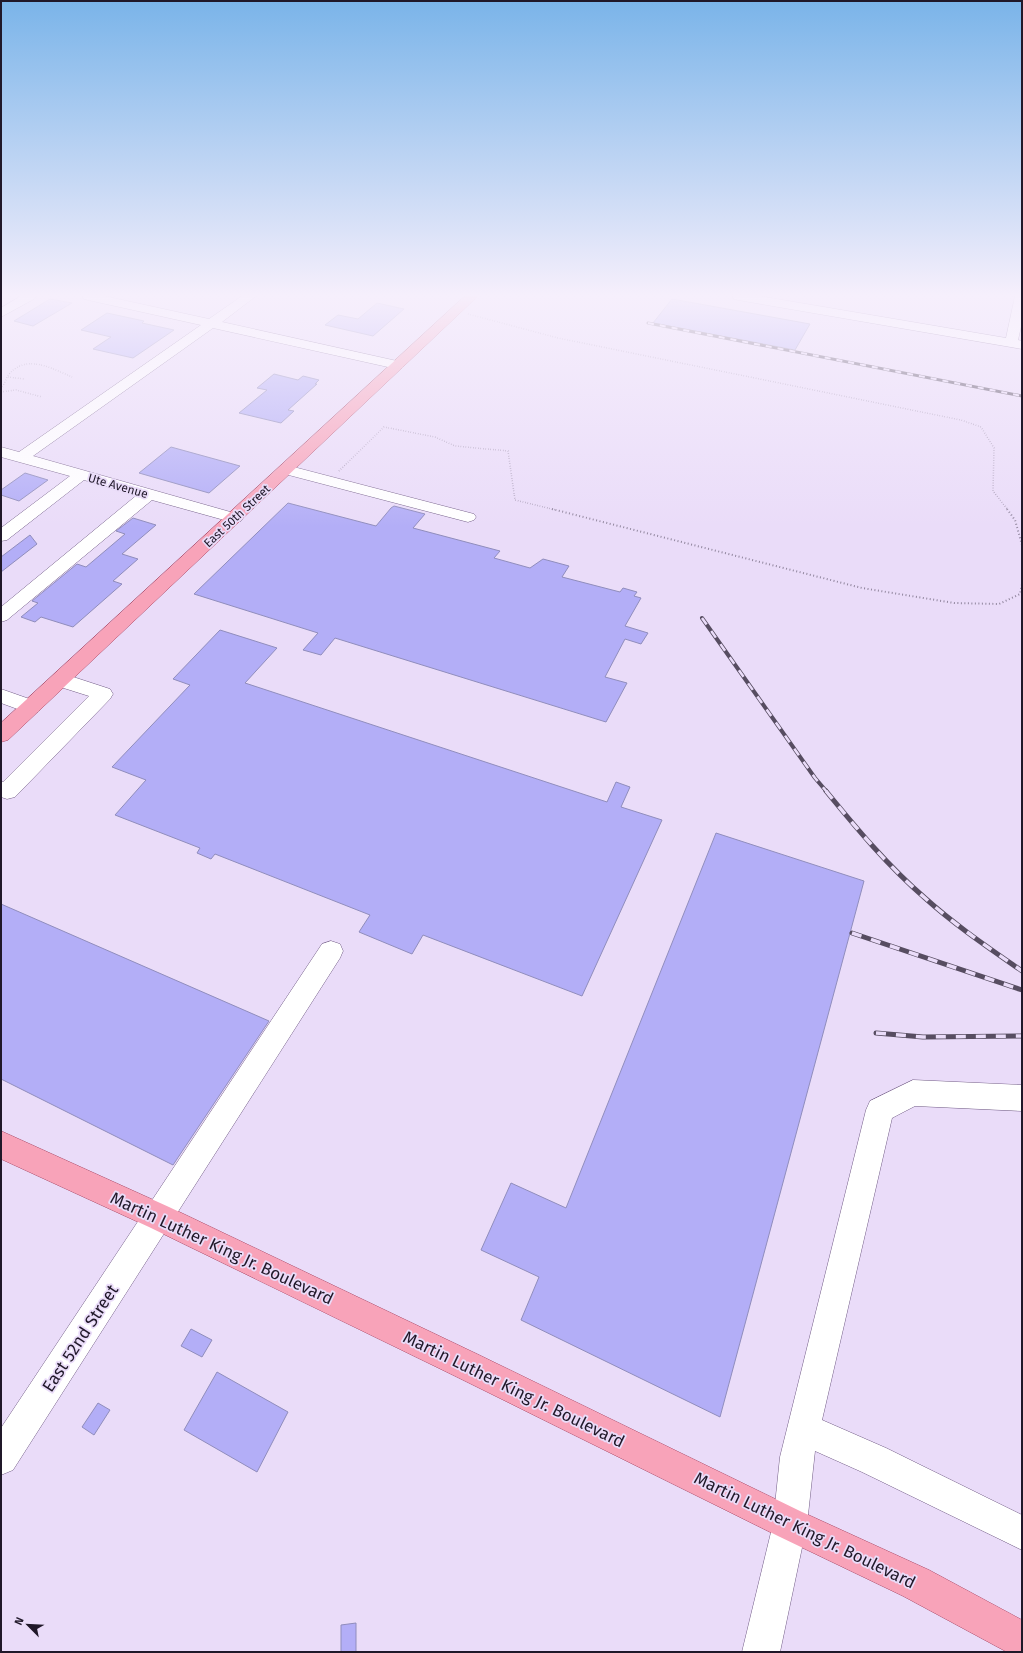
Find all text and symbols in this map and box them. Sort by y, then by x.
street label: Ute Avenue [86,471,150,501]
street label: East 50th Street [201,481,274,550]
street label: Martin Luther King Jr. Boulevard [107,1187,337,1310]
street label: East 52nd Street [38,1280,123,1396]
street label: Martin Luther King Jr. Boulevard [400,1327,628,1452]
street label: Martin Luther King Jr. Boulevard [691,1468,919,1593]
north arrow [8,1605,48,1645]
text: N [12,1615,27,1627]

